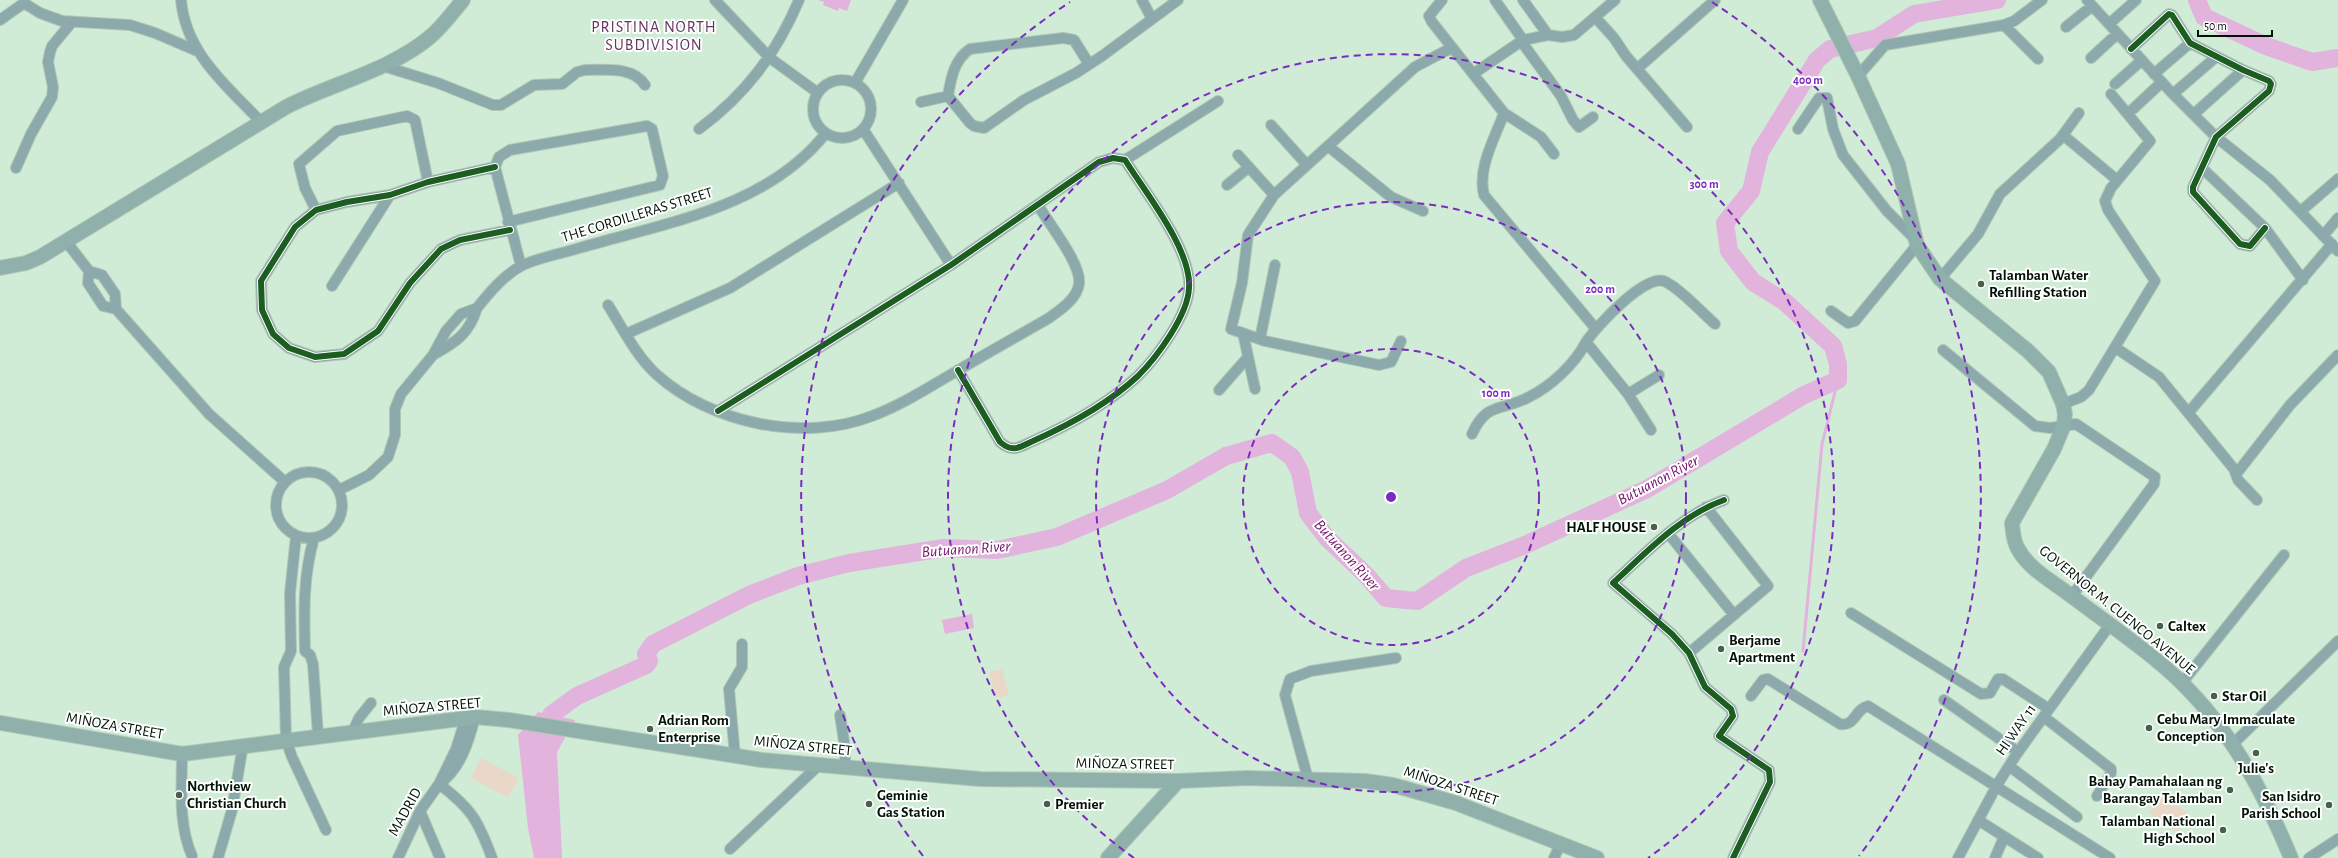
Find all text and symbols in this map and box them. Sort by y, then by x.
scale bar [2198,12,2272,38]
district label: PRISTINA NORTH SUBDIVISION [591,19,717,53]
text: 50 m [2204,20,2227,32]
text: 400 m [1793,74,1823,86]
text: 300 m [1689,178,1719,190]
street label: THE CORDILLERAS STREET [560,185,715,245]
place label: Talamban Water Refilling Station [1989,268,2089,300]
marker: Talamban Water Refilling Station [1976,279,1986,289]
text: 200 m [1585,283,1615,295]
text: 100 m [1482,387,1510,399]
water label: Butuanon River [1615,452,1702,508]
centre of rings [1384,490,1398,504]
water label: Butuanon River [1311,517,1383,594]
place label: HALF HOUSE [1566,520,1646,535]
marker: HALF HOUSE [1649,522,1659,532]
water label: Butuanon River [921,538,1012,560]
street label: GOVERNOR M. CUENCO AVENUE [2036,543,2198,677]
place label: Caltex [2168,619,2206,634]
marker: Caltex [2155,621,2165,631]
place label: Berjame Apartment [1729,633,1795,665]
marker: Berjame Apartment [1716,644,1726,654]
place label: Star Oil [2222,689,2267,704]
marker: Star Oil [2209,691,2219,701]
street label: MIÑOZA STREET [382,694,482,719]
street label: HI WAY 11 [1993,702,2039,758]
street label: MIÑOZA STREET [65,709,166,742]
place label: Cebu Mary Immaculate Conception [2157,712,2295,744]
place label: Adrian Rom Enterprise [658,713,729,745]
marker: Cebu Mary Immaculate Conception [2144,723,2154,733]
marker: Adrian Rom Enterprise [645,724,655,734]
street label: MIÑOZA STREET [753,732,854,759]
marker: Julie's [2251,748,2261,758]
street label: MIÑOZA STREET [1075,755,1175,772]
place label: Julie's [2238,761,2274,776]
street label: MIÑOZA STREET [1402,763,1501,809]
place label: Bahay Pamahalaan ng Barangay Talamban [2088,774,2222,806]
place label: Northview Christian Church [187,779,286,811]
street label: MADRID [386,785,424,838]
marker: Bahay Pamahalaan ng Barangay Talamban [2225,785,2235,795]
place label: Geminie Gas Station [877,788,945,820]
place label: San Isidro Parish School [2241,789,2321,821]
marker: Northview Christian Church [174,790,184,800]
place label: Premier [1055,797,1105,812]
marker: Geminie Gas Station [864,799,874,809]
marker: Premier [1042,799,1052,809]
marker: San Isidro Parish School [2324,800,2334,810]
place label: Talamban National High School [2100,814,2215,846]
marker: Talamban National High School [2218,825,2228,835]

